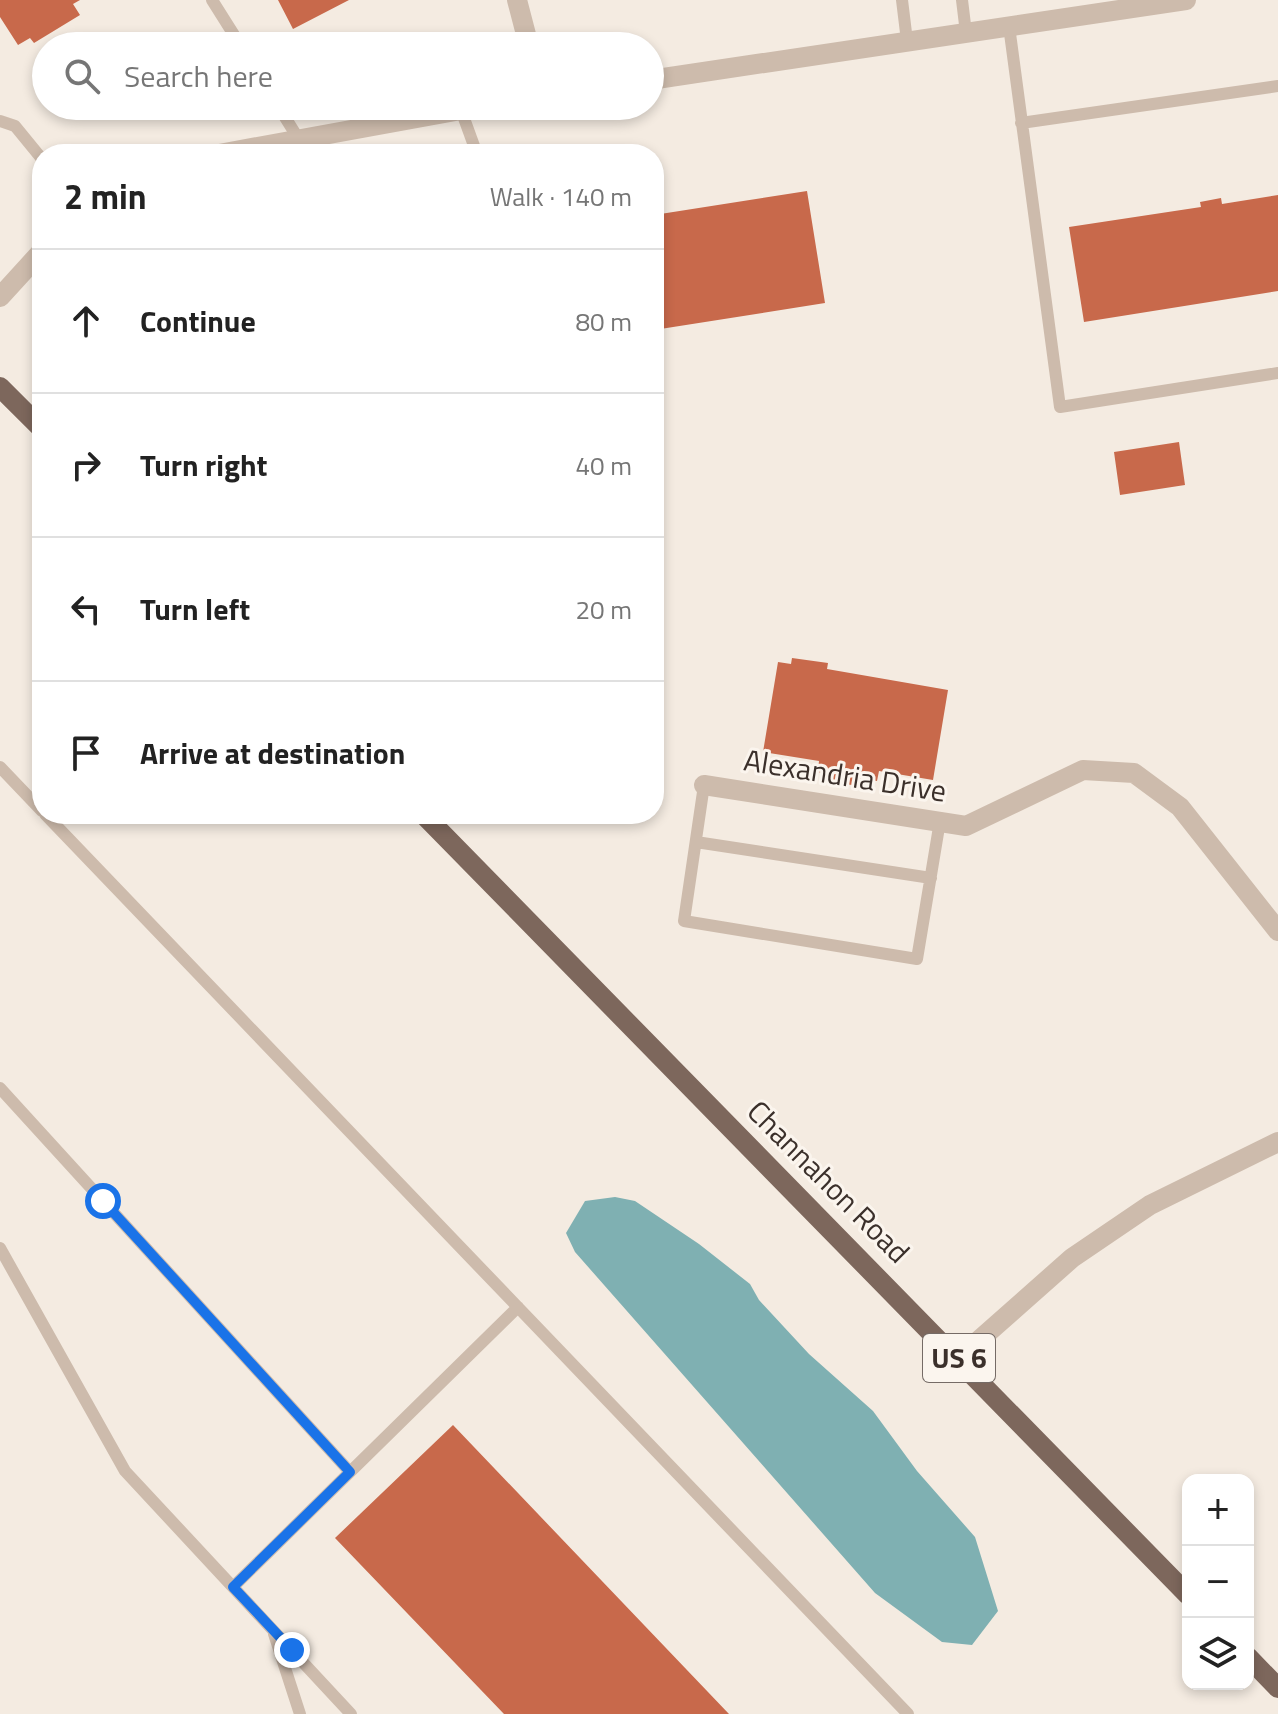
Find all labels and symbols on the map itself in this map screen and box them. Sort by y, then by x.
street label: Alexandria Drive [741,736,950,814]
street label: Channahon Road [737,1089,921,1273]
route start [85,1183,121,1219]
road number: US 6 [923,1334,995,1382]
route end [274,1632,310,1668]

